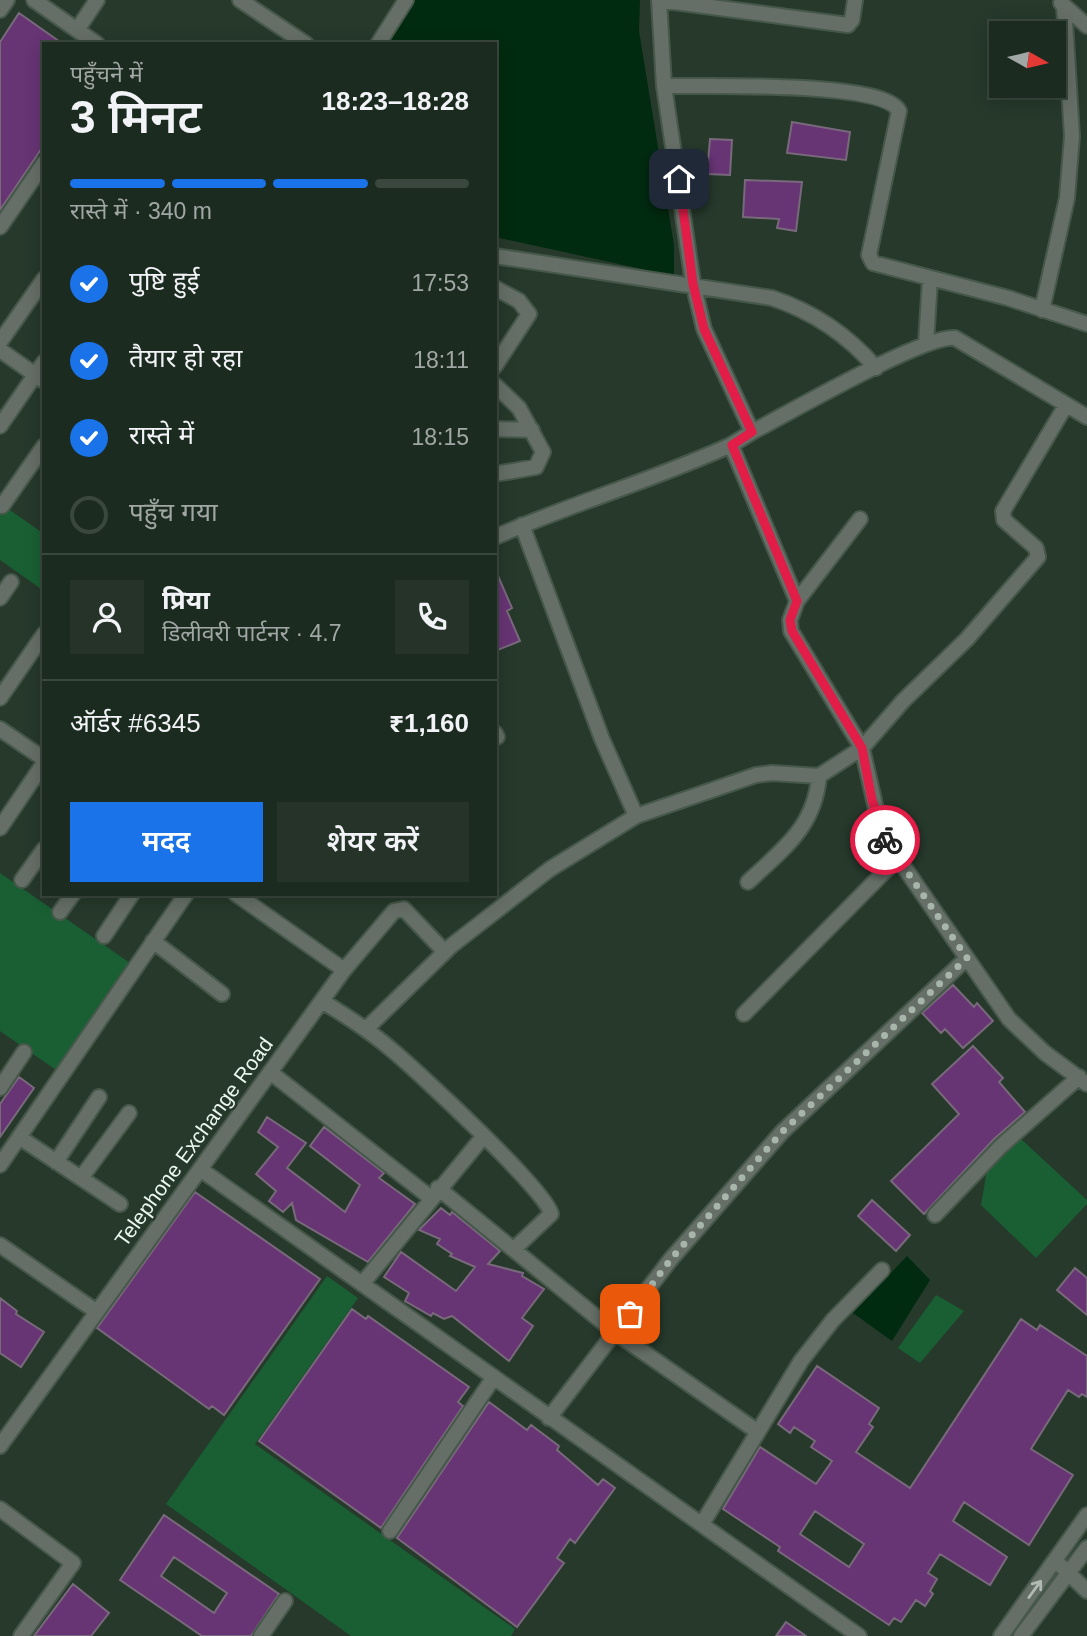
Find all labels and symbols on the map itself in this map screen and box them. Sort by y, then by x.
north arrow [989,21,1066,98]
pin [649,149,709,209]
courier [850,805,920,875]
street label: Telephone Exchange Road [110,1033,277,1250]
pin [600,1284,660,1344]
one-way arrow [1028,1580,1042,1599]

